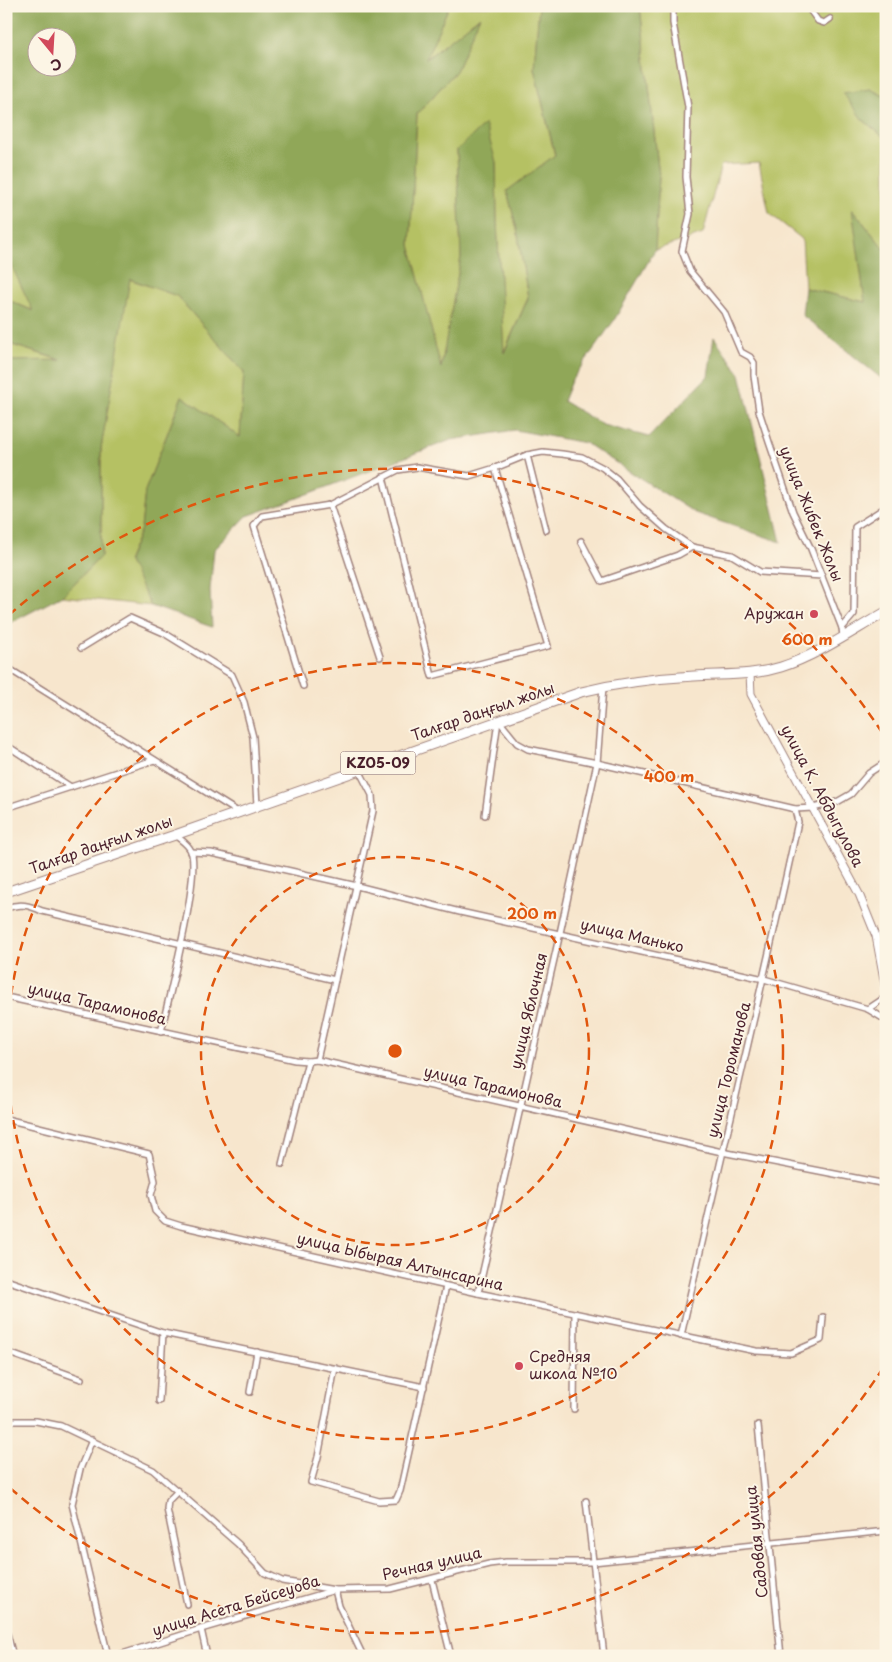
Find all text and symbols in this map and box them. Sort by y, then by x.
north arrow [28,28,78,78]
text: С [48,53,64,76]
street label: улица Жибек Жолы [775,442,850,585]
place label: Аружан [744,601,804,624]
marker: Аружан [808,608,820,620]
text: 600 m [781,627,833,650]
street label: Талғар даңғыл жолы [408,675,557,746]
street label: улица К. Абдыгулова [776,720,871,871]
road number: KZ05-09 [340,751,416,774]
text: 400 m [644,764,694,787]
street label: Талғар даңғыл жолы [26,808,175,879]
text: 200 m [507,901,557,924]
street label: улица Манько [578,911,686,958]
street label: улица Яблочная [503,950,552,1071]
street label: улица Тарамонова [26,975,169,1030]
street label: улица Тороманова [700,999,756,1140]
centre of rings [386,1042,404,1060]
street label: улица Тарамонова [422,1058,565,1113]
street label: улица Ыбырая Алтынсарина [295,1226,506,1296]
place label: Средняя школа №10 [529,1344,617,1384]
marker: Средняя школа №10 [513,1360,525,1372]
street label: Садовая улица [738,1484,773,1599]
street label: Речная улица [380,1540,484,1585]
street label: улица Асета Бейсеуова [149,1568,323,1641]

